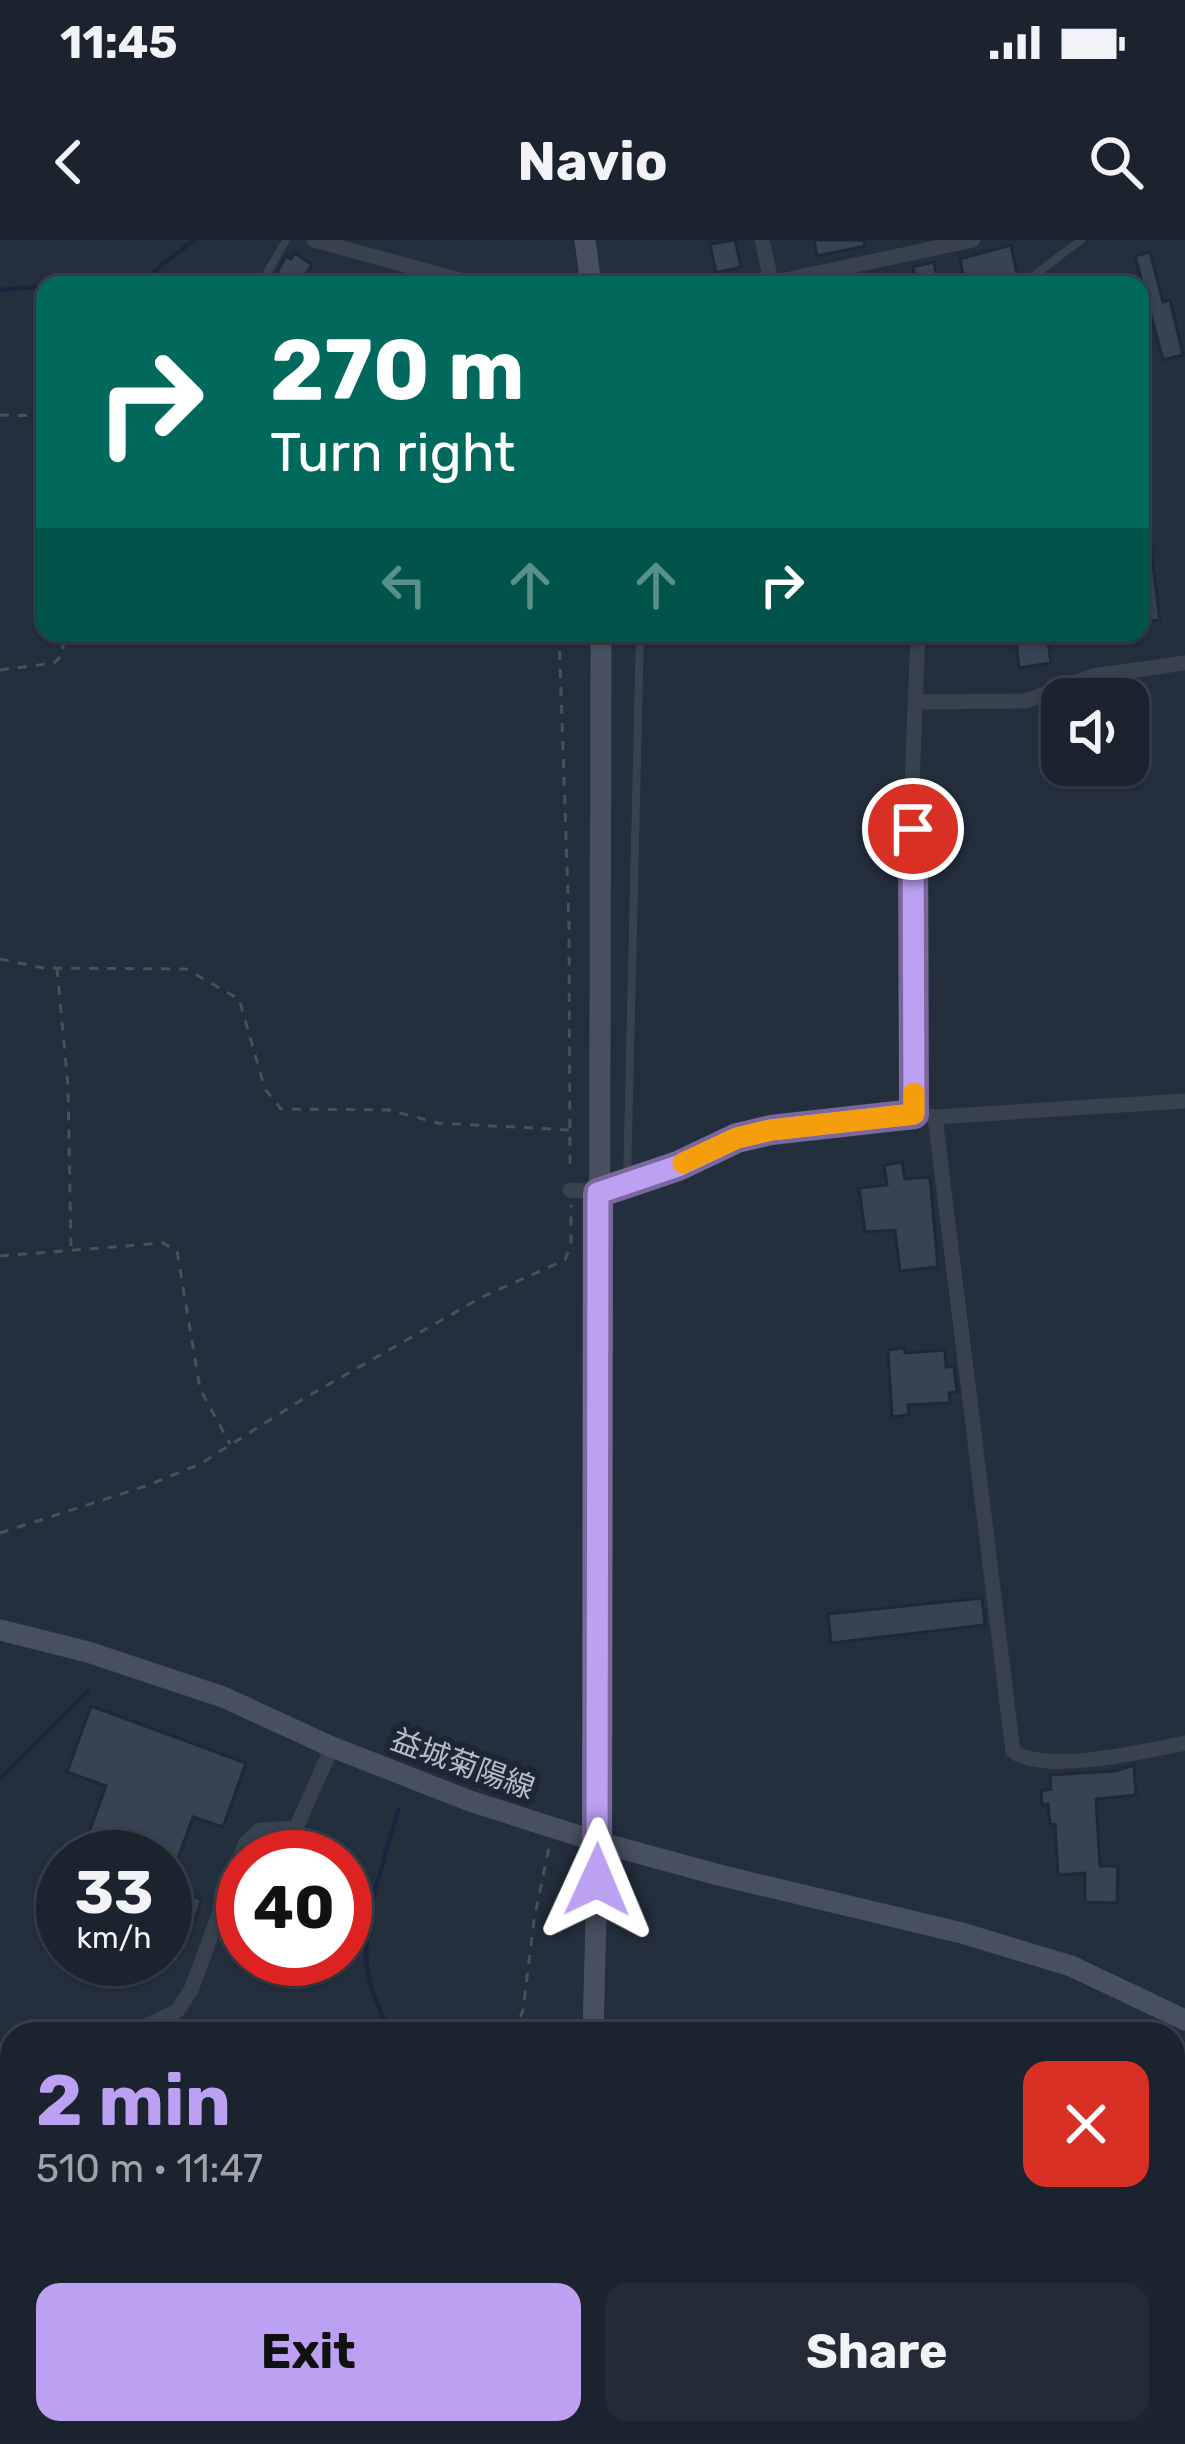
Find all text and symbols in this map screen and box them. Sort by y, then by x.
text: 11:45 [60,16,178,69]
icon: back [36,129,102,195]
icon: search [1083,129,1149,195]
text: Navio [517,130,668,194]
text: 270 m [270,320,525,420]
icon: right [72,324,228,480]
text: Turn right [270,421,515,485]
icon: left [371,552,437,618]
icon: ahead [497,552,563,618]
icon: ahead [623,552,689,618]
icon: right [749,552,815,618]
map controls [1041,678,1149,786]
button: sound [1041,678,1149,786]
pin [862,778,964,880]
icon: arrive [880,796,946,862]
street label: 益城菊陽線 [386,1721,540,1807]
position arrow [534,1817,660,1943]
speed limit sign: 40 [216,1830,372,1986]
text: 33 [74,1857,154,1928]
text: km/h [77,1920,151,1956]
text: 2 min [36,2058,231,2143]
button: close [1023,2061,1149,2187]
text: 510 m · 11:47 [36,2146,263,2192]
button: Exit [36,2283,581,2421]
button: Share [605,2283,1149,2421]

